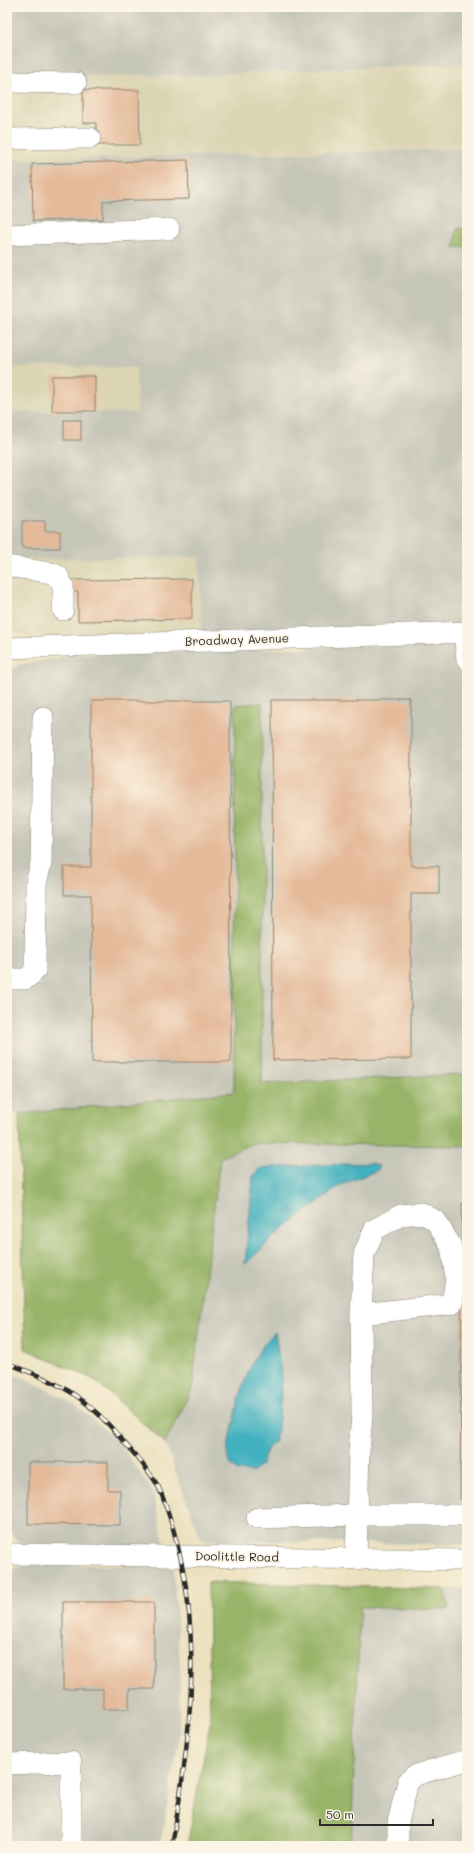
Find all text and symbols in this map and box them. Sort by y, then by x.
street label: Broadway Avenue [185,629,289,649]
street label: Doolittle Road [195,1547,279,1565]
scale bar [320,1801,433,1827]
text: 50 m [326,1806,354,1822]

